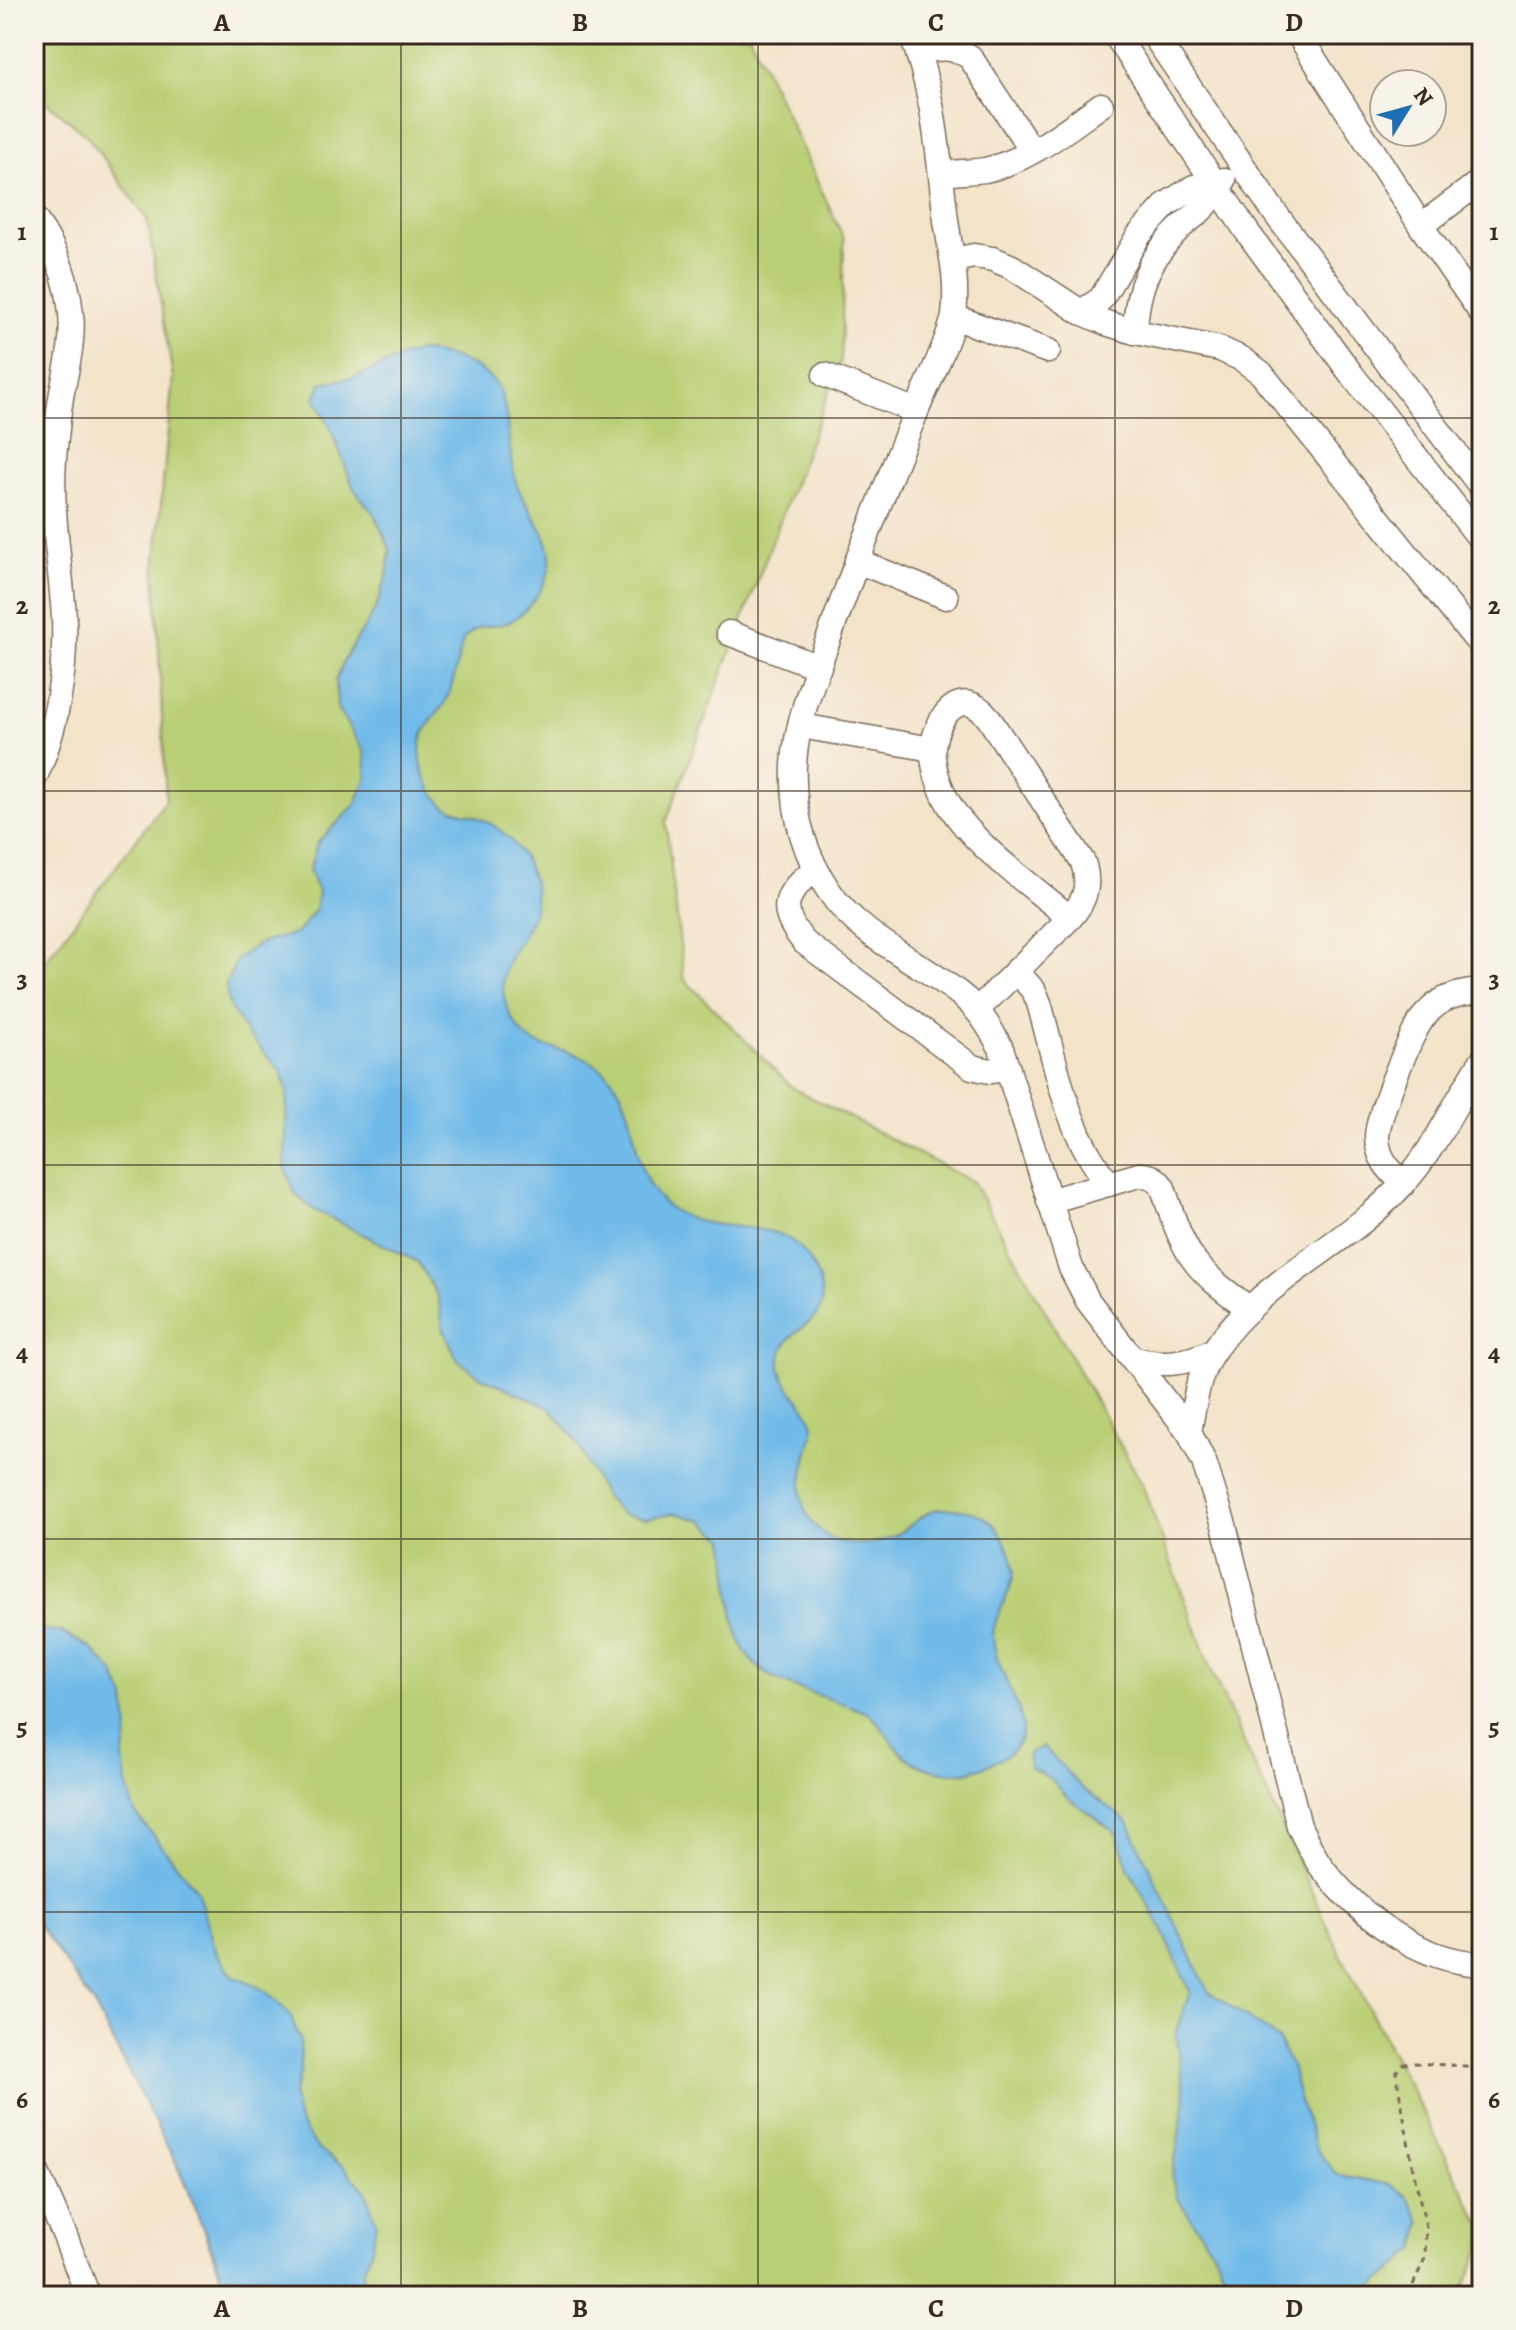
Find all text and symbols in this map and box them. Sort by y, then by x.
text: A [213,5,231,40]
text: B [572,5,588,40]
text: C [928,5,944,40]
text: D [1285,5,1303,40]
north arrow [1368,68,1448,148]
text: N [1406,81,1440,112]
text: 1 [17,214,27,249]
text: 1 [1489,214,1499,249]
text: 2 [16,588,29,623]
text: 2 [1488,588,1501,623]
text: 3 [16,961,28,996]
text: 3 [1488,961,1500,996]
text: 4 [16,1335,28,1370]
text: 4 [1488,1335,1500,1370]
text: 5 [16,1709,28,1744]
text: 5 [1488,1709,1500,1744]
text: 6 [16,2082,28,2117]
text: 6 [1488,2082,1500,2117]
text: A [213,2291,231,2326]
text: B [572,2291,588,2326]
text: C [928,2291,944,2326]
text: D [1285,2291,1303,2326]

